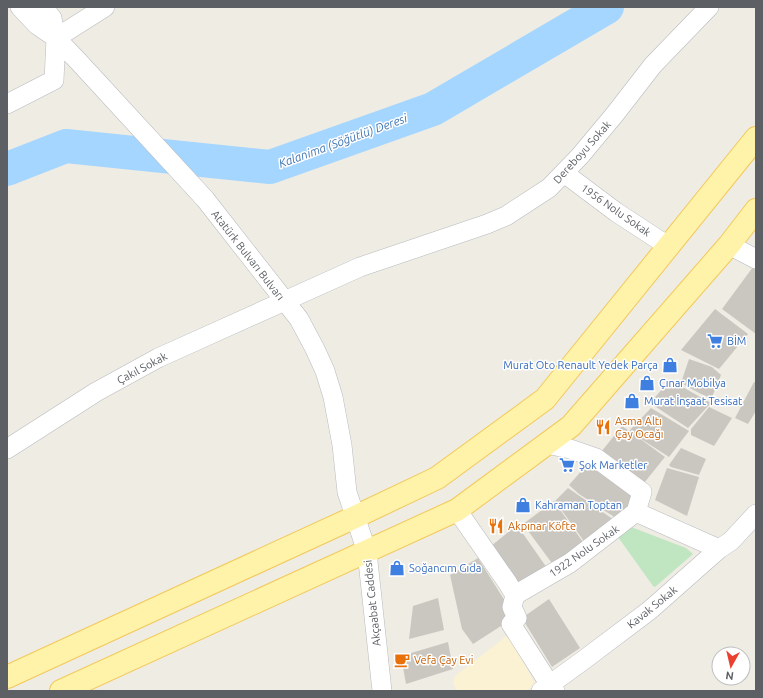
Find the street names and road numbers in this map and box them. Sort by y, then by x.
street label: Dereboyu Sokak [551,118,614,186]
street label: 1956 Nolu Sokak [579,181,653,239]
street label: Atatürk Bulvarı Bulvarı [209,208,287,302]
street label: Çakıl Sokak [115,350,169,386]
street label: 1922 Nolu Sokak [547,522,621,580]
street label: Akçaabat Caddesi [362,559,382,647]
street label: Kavak Sokak [625,583,680,631]

